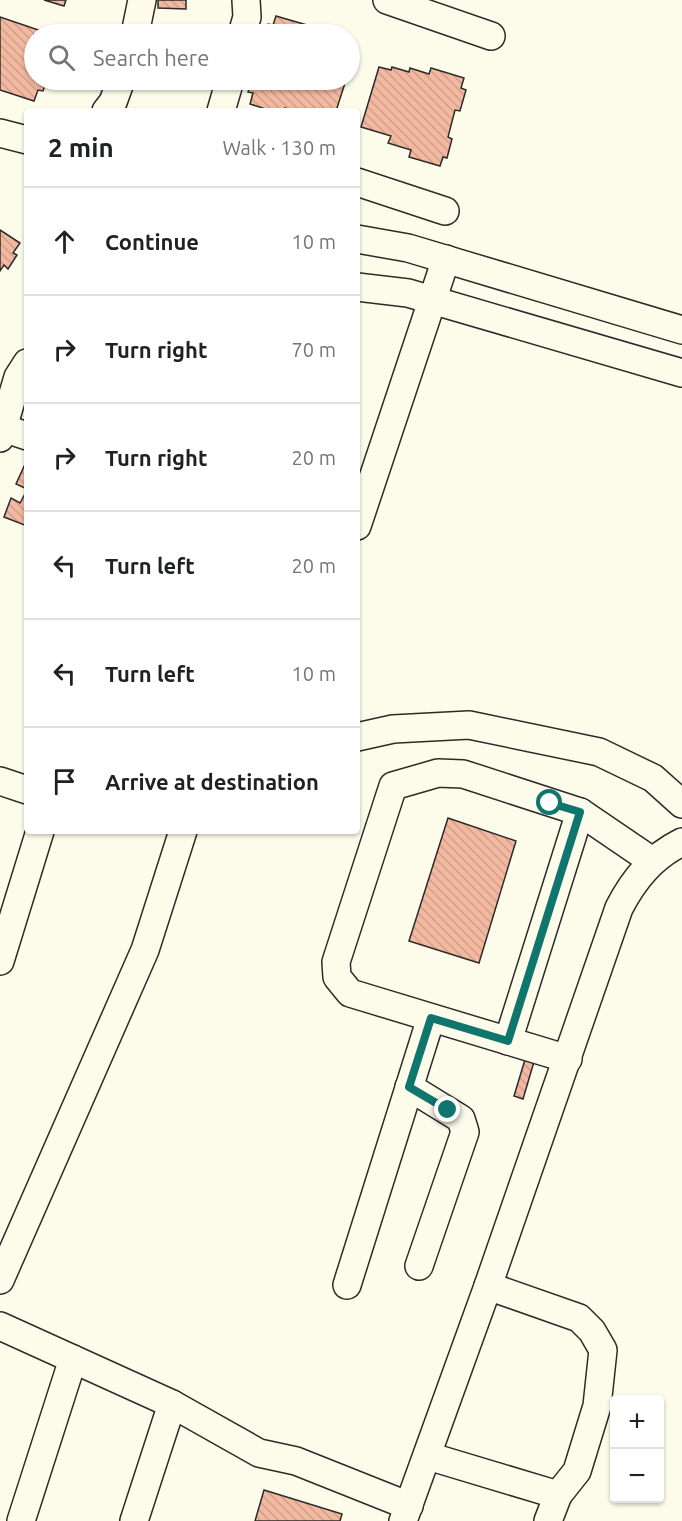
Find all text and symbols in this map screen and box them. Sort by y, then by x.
search box [24,24,360,90]
icon: search [45,41,78,74]
text: Search here [93,45,209,70]
text: 2 min [48,133,114,162]
text: Walk · 130 m [223,136,336,159]
icon: ahead [48,225,81,258]
text: Continue [105,229,199,254]
text: 10 m [292,230,336,253]
icon: right [48,333,81,366]
text: Turn right [105,337,207,362]
text: 70 m [292,338,336,361]
icon: right [48,441,81,474]
text: Turn right [105,445,207,470]
text: 20 m [292,446,336,469]
icon: left [48,549,81,582]
text: Turn left [105,553,195,578]
text: 20 m [292,554,336,577]
icon: left [48,657,81,690]
text: Turn left [105,661,195,686]
text: 10 m [292,662,336,685]
icon: arrive [48,765,81,798]
text: Arrive at destination [105,769,319,794]
route start [536,789,562,815]
route end [434,1096,460,1122]
map controls [610,1395,664,1503]
button: + [610,1395,664,1449]
button: − [610,1449,664,1503]

